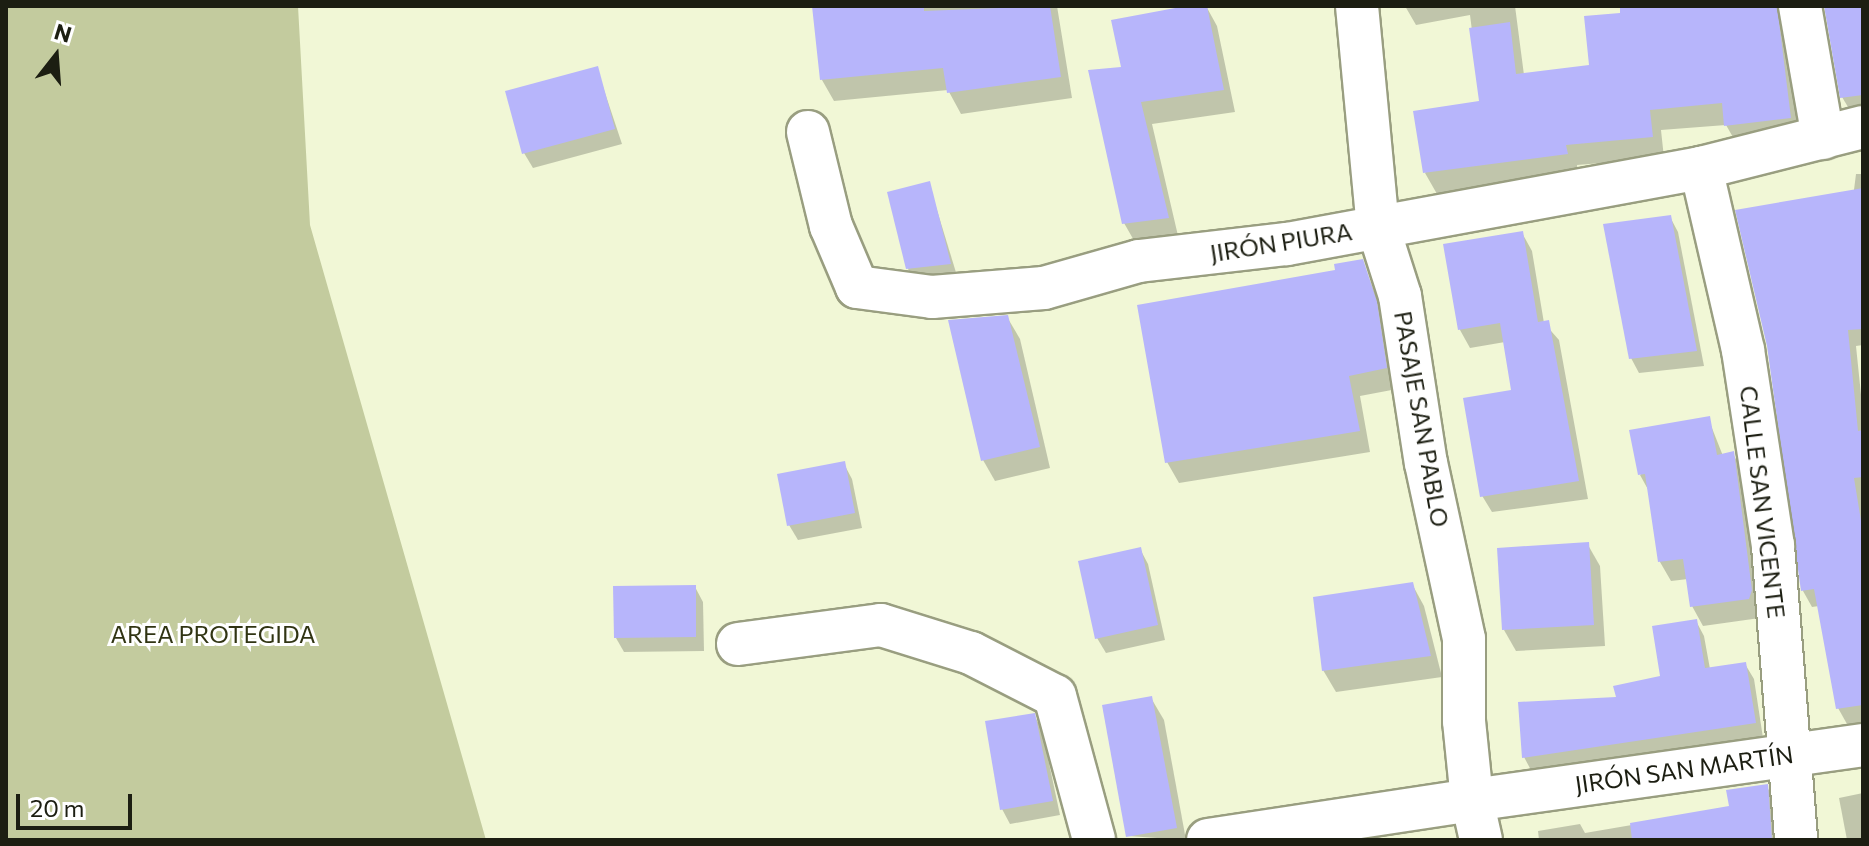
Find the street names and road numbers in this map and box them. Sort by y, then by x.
street label: JIRÓN PIURA [1208,217,1354,267]
street label: PASAJE SAN PABLO [1389,309,1455,529]
street label: CALLE SAN VICENTE [1734,384,1792,620]
street label: JIRÓN SAN MARTÍN [1573,739,1795,799]

